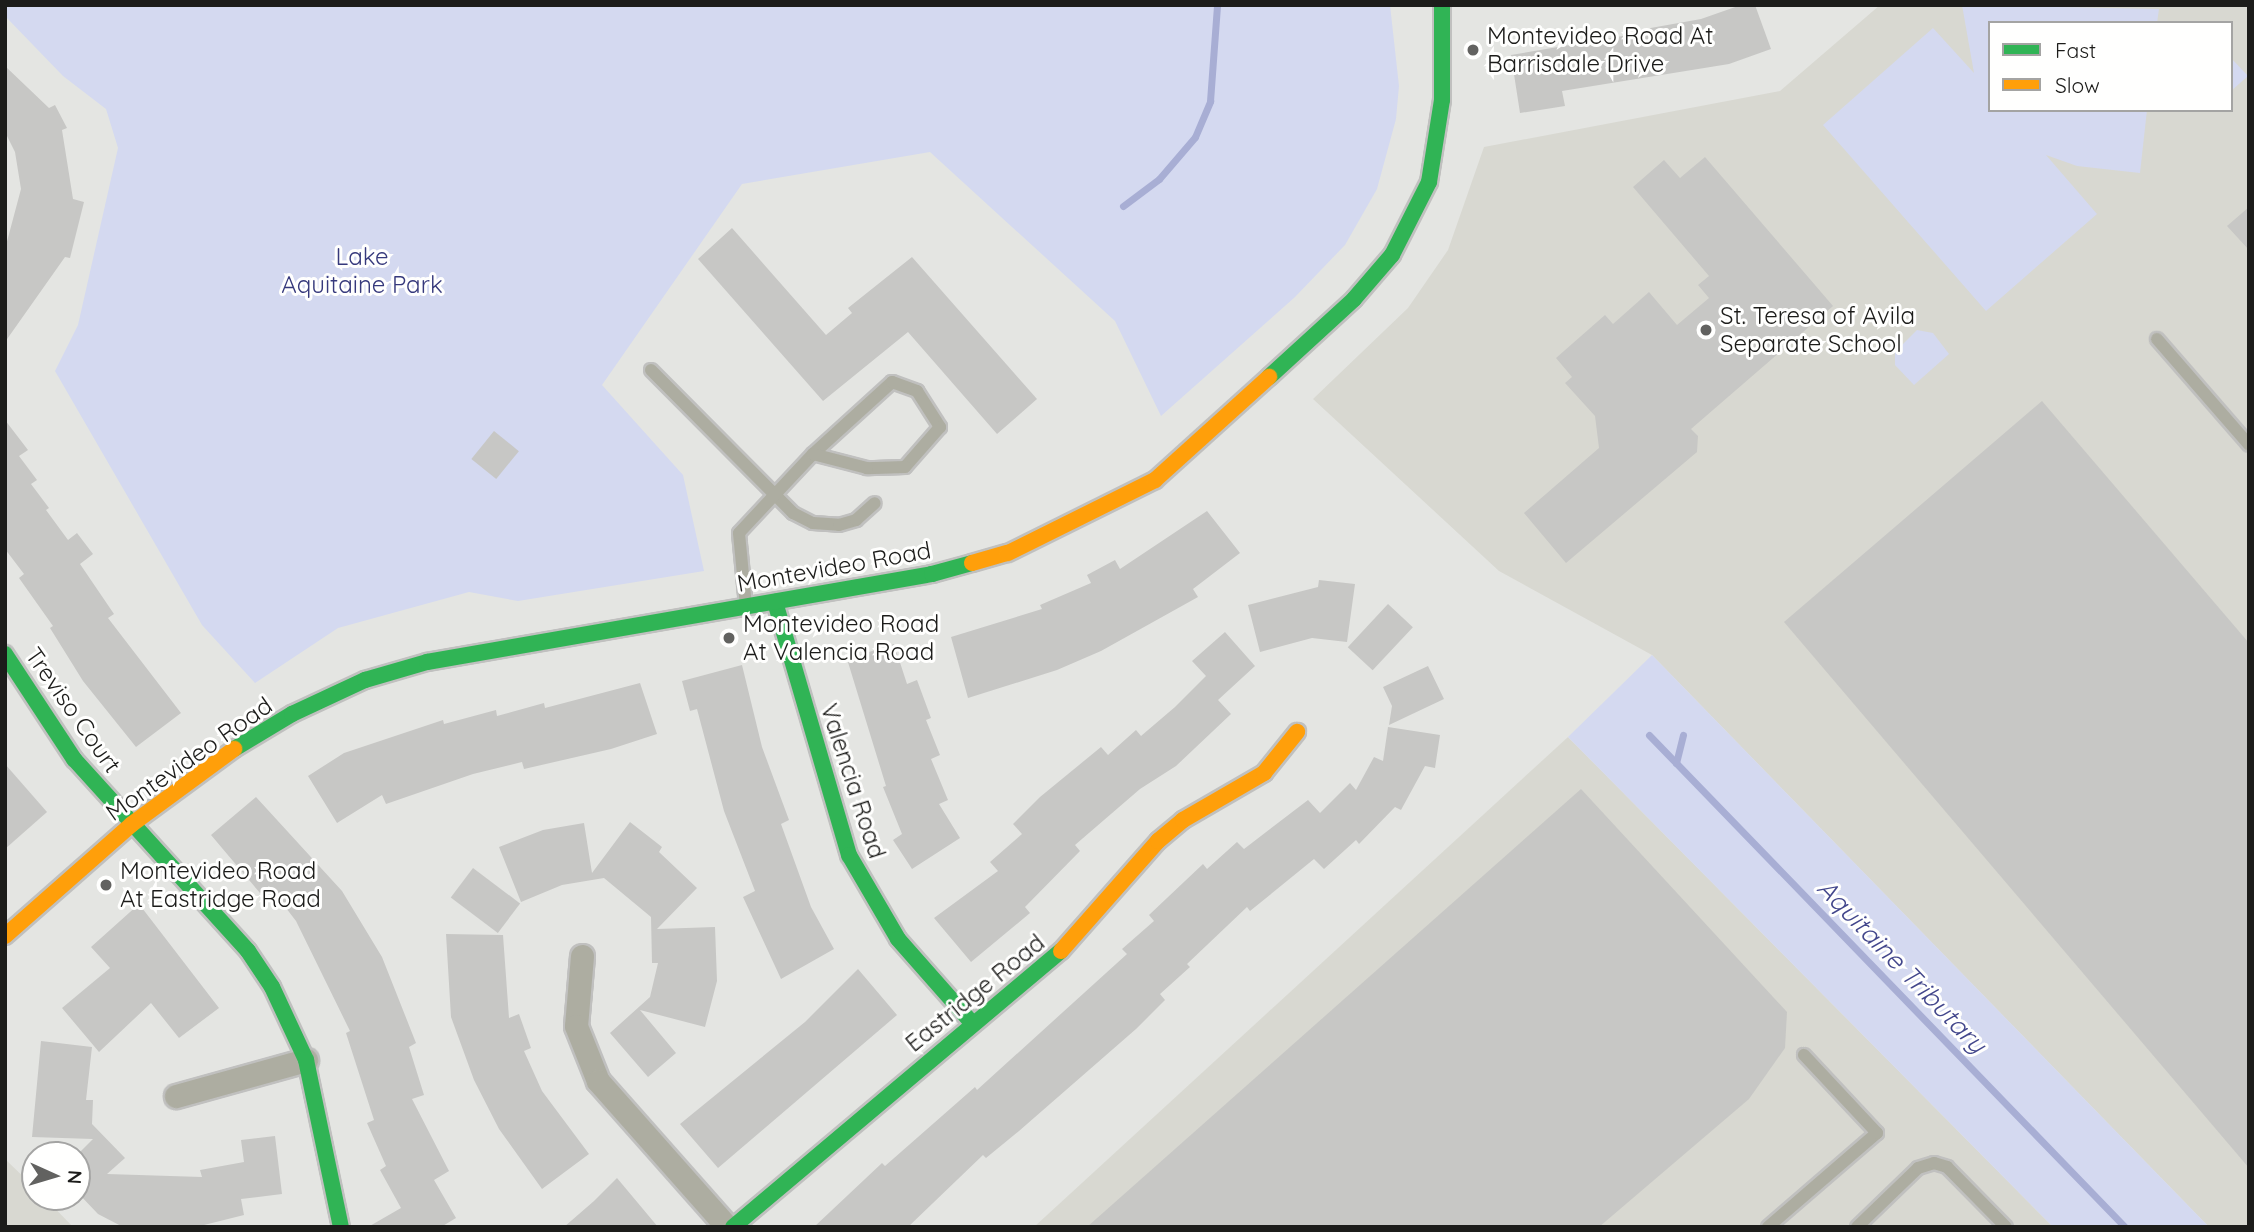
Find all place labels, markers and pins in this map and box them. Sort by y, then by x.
place label: Montevideo Road At Barrisdale Drive [1487,22,1713,78]
marker: Montevideo Road At Barrisdale Drive [1465,42,1481,58]
place label: St. Teresa of Avila Separate School [1720,302,1915,358]
marker: St. Teresa of Avila Separate School [1698,322,1714,338]
place label: Montevideo Road At Valencia Road [743,610,939,666]
marker: Montevideo Road At Valencia Road [721,630,737,646]
place label: Montevideo Road At Eastridge Road [120,857,321,913]
marker: Montevideo Road At Eastridge Road [98,877,114,893]

